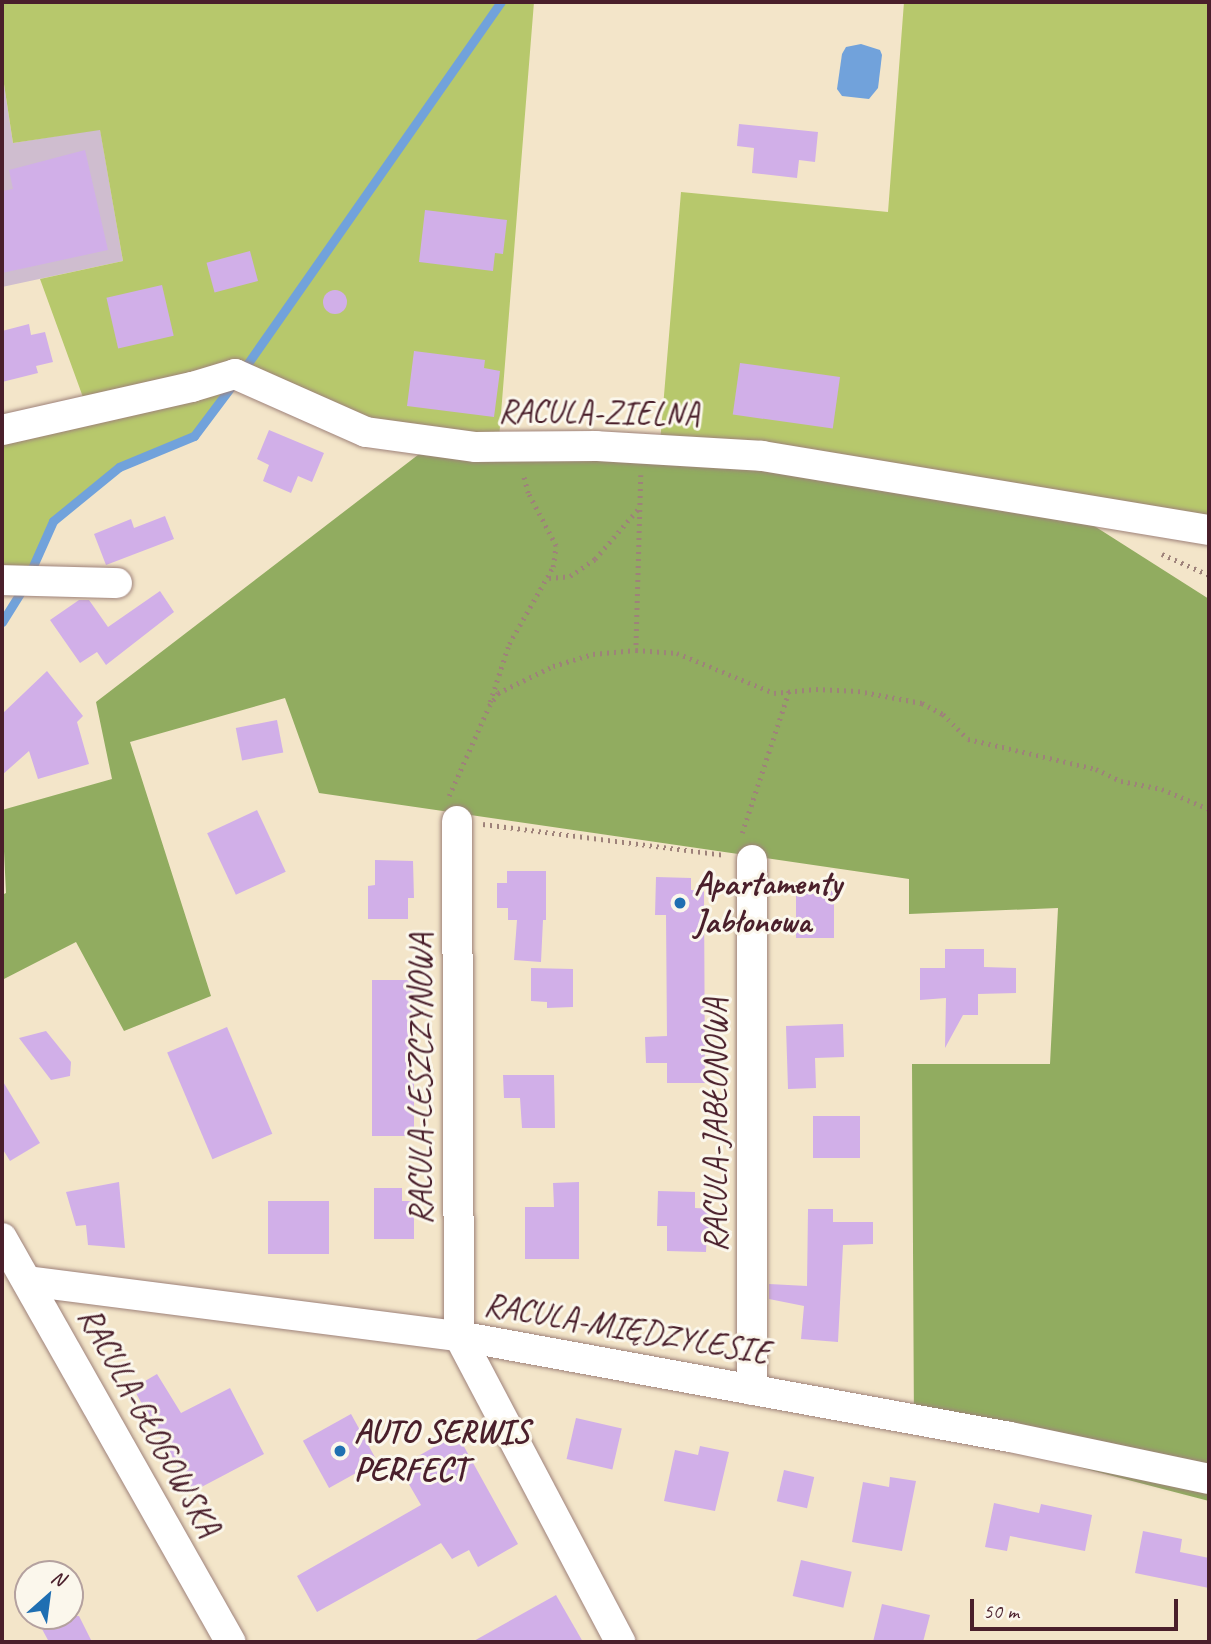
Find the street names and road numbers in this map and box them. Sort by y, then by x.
street label: RACULA-ZIELNA [498,391,700,435]
street label: RACULA-LESZCZYNOWA [401,933,441,1225]
street label: RACULA-JABŁONOWA [696,998,736,1252]
street label: RACULA-MIĘDZYLESIE [481,1284,773,1374]
street label: RACULA-GŁOGOWSKA [70,1300,228,1544]

